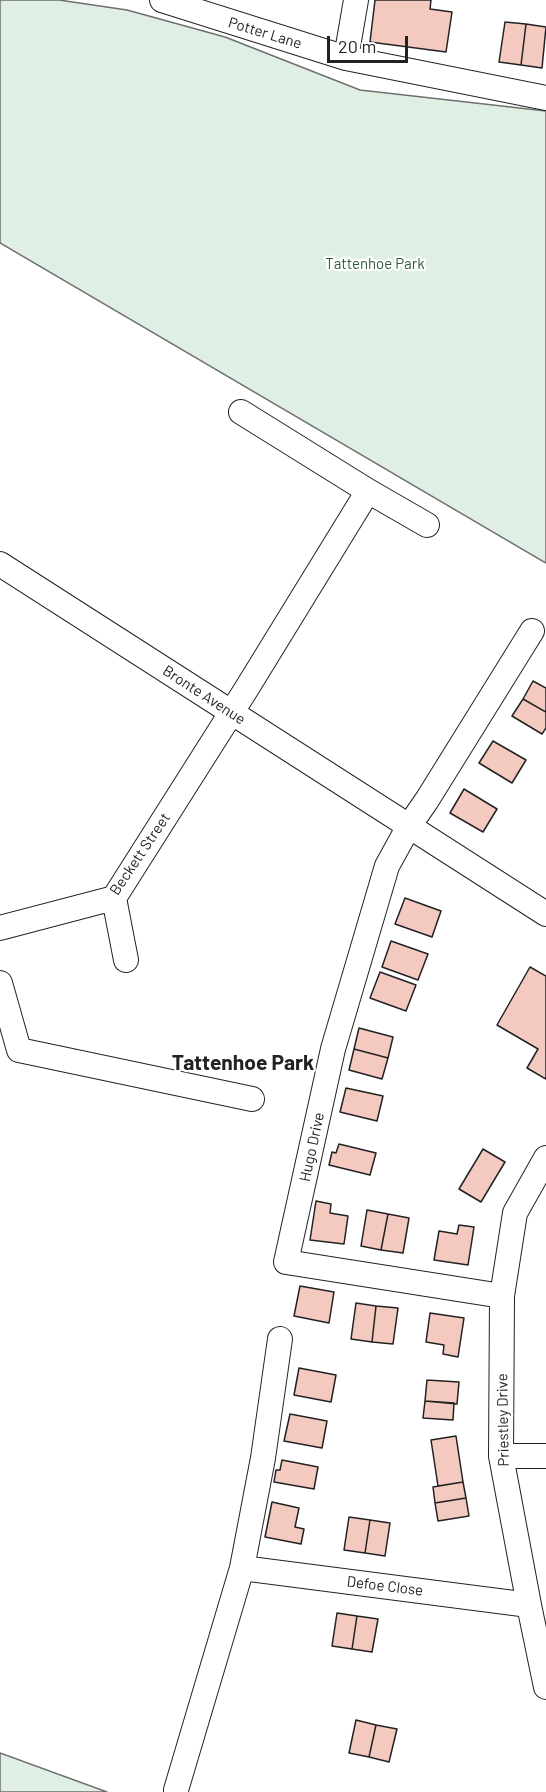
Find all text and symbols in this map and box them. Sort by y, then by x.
street label: Potter Lane [226,13,304,53]
scale bar [330,24,411,62]
text: 20 m [338,35,376,57]
park label: Tattenhoe Park [325,255,425,273]
street label: Bronte Avenue [159,662,249,728]
street label: Beckett Street [106,810,174,898]
district label: Tattenhoe Park [172,1050,314,1076]
street label: Hugo Drive [296,1111,328,1183]
street label: Priestley Drive [493,1373,513,1467]
street label: Defoe Close [346,1572,424,1600]

